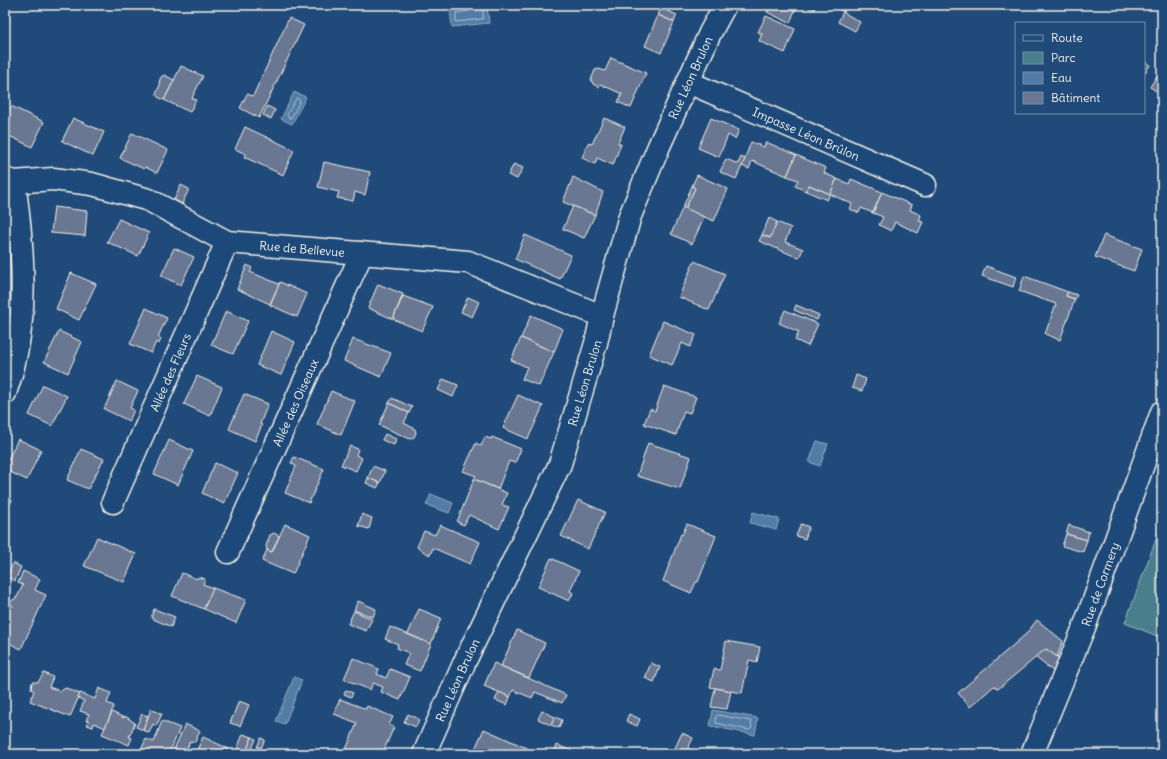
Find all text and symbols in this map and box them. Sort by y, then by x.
legend [1015,22,1145,114]
text: Route [1051,30,1083,45]
street label: Rue Léon Brulon [665,34,715,121]
text: Parc [1051,50,1076,65]
text: Eau [1051,70,1072,85]
text: Bâtiment [1051,90,1100,105]
street label: Impasse Léon Brûlon [751,104,862,163]
street label: Rue de Bellevue [259,237,345,259]
street label: Allée des Fleurs [146,330,194,413]
street label: Rue Léon Brulon [564,338,604,428]
street label: Allée des Oiseaux [269,356,321,448]
street label: Rue de Cormery [1078,540,1122,628]
street label: Rue Léon Brulon [432,636,482,724]

